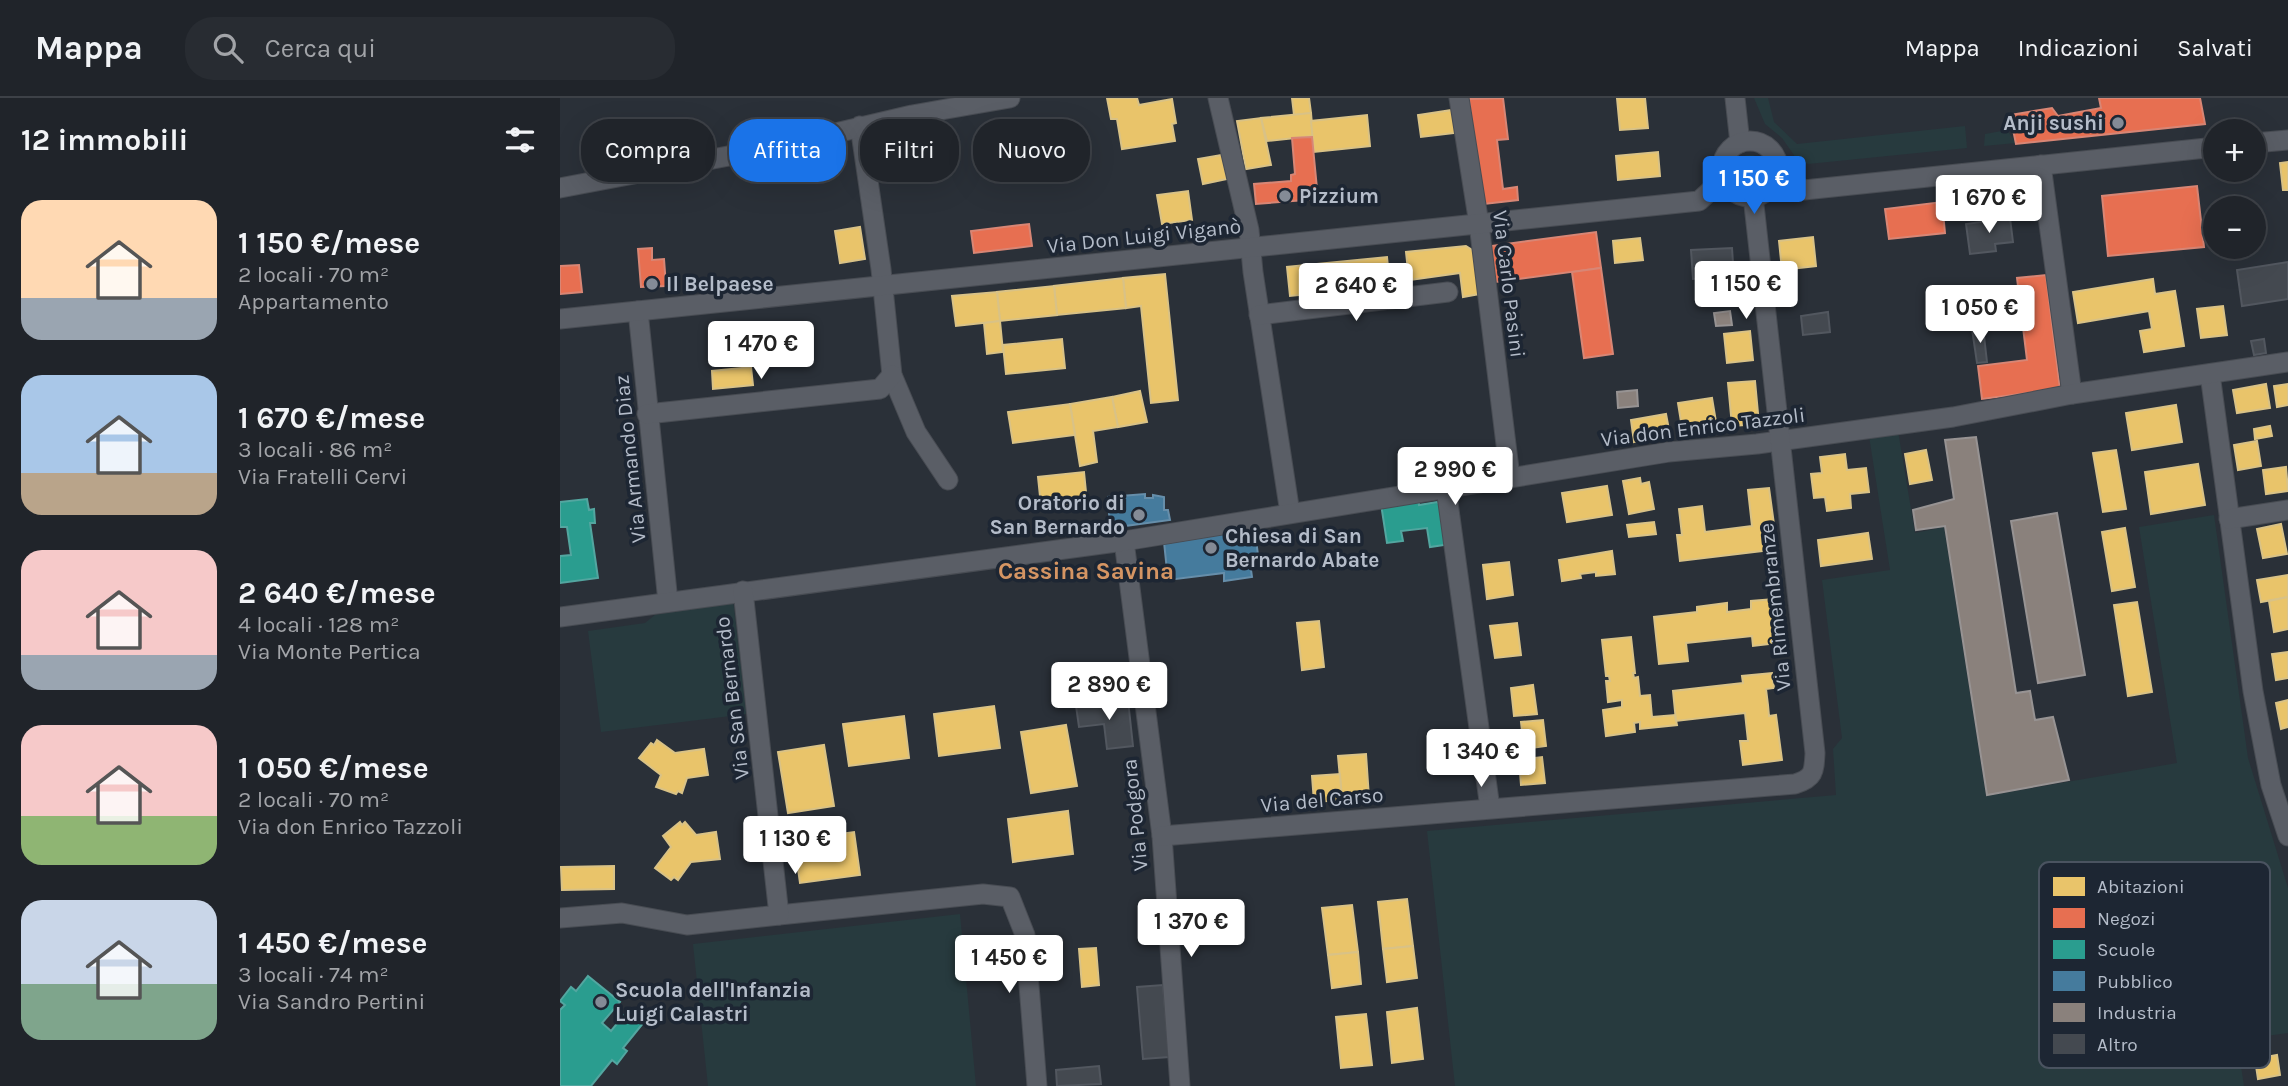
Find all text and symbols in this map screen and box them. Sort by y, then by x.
search box [185,17,675,80]
text: Mappa [35,29,143,67]
icon: search [209,29,247,67]
text: Cerca qui [265,33,376,64]
text: Mappa [1905,34,1980,62]
text: Indicazioni [2018,34,2139,62]
text: Salvati [2177,34,2253,62]
place label: Anji sushi [2003,111,2104,135]
marker: Anji sushi [2110,115,2126,131]
chip: Compra [581,119,715,182]
chip: Affitta [729,119,846,182]
chip: Filtri [860,119,959,182]
chip: Nuovo [973,119,1090,182]
map controls [2203,119,2266,259]
button: + [2203,119,2266,182]
icon: filters [501,121,539,159]
text: 12 immobili [21,122,188,158]
pin: 1 150 € [1689,156,1819,216]
text: 1 150 € [1719,165,1789,192]
pin: 1 670 € [1924,176,2054,235]
place label: Pizzium [1299,184,1379,208]
text: 1 670 € [1952,184,2026,211]
marker: Pizzium [1277,188,1293,204]
button: − [2203,196,2266,259]
street label: Via Carlo Pasini [1488,209,1530,359]
street label: Via Don Luigi Viganò [1046,214,1242,258]
text: 1 150 €/mese [238,225,420,261]
icon: home [77,228,161,312]
text: 2 locali · 70 m² [238,261,389,288]
pin: 1 150 € [1681,262,1811,321]
pin: 2 640 € [1291,264,1421,323]
text: 1 150 € [1711,270,1781,297]
place label: Il Belpaese [666,272,774,296]
text: 2 640 € [1315,272,1397,299]
marker: Il Belpaese [644,276,660,292]
pin: 1 050 € [1915,286,2045,345]
text: Appartamento [238,288,389,315]
text: 1 050 € [1942,294,2018,321]
pin: 1 470 € [696,322,826,381]
text: 1 470 € [724,330,798,357]
street label: Via Armando Diaz [609,374,651,544]
text: 1 670 €/mese [238,400,425,436]
icon: home [77,403,161,487]
street label: Via don Enrico Tazzoli [1599,403,1807,451]
text: 3 locali · 86 m² [238,436,392,463]
pin: 2 990 € [1390,448,1520,507]
text: 2 990 € [1414,456,1496,483]
text: Via Fratelli Cervi [238,463,407,490]
place label: Oratorio di San Bernardo [990,491,1125,539]
marker: Oratorio di San Bernardo [1131,507,1147,523]
street label: Via Rimembranze [1754,522,1796,692]
place label: Chiesa di San Bernardo Abate [1225,524,1379,572]
marker: Chiesa di San Bernardo Abate [1203,540,1219,556]
district label: Cassina Savina [998,557,1174,585]
text: 2 640 €/mese [238,575,436,611]
icon: home [77,578,161,662]
text: 4 locali · 128 m² [238,611,399,638]
street label: Via San Bernardo [710,615,754,781]
text: Via Monte Pertica [238,638,421,665]
pin: 2 890 € [1044,662,1174,722]
text: 2 890 € [1067,671,1151,698]
pin: 1 340 € [1416,730,1546,789]
text: 1 340 € [1443,738,1519,765]
text: 1 050 €/mese [238,750,429,786]
icon: home [77,753,161,837]
street label: Via Podgora [1117,758,1153,872]
street label: Via del Carso [1260,783,1384,817]
text: 2 locali · 70 m² [238,786,389,813]
text: Via don Enrico Tazzoli [238,813,463,840]
pin: 1 130 € [730,816,860,876]
text: 1 130 € [759,825,831,852]
legend [2039,862,2270,1068]
text: Abitazioni [2097,876,2185,898]
pin: 1 370 € [1126,900,1256,959]
text: 1 370 € [1154,908,1228,935]
text: Negozi [2097,908,2156,930]
text: 1 450 €/mese [238,925,427,961]
icon: home [77,928,161,1012]
pin: 1 450 € [944,936,1074,995]
text: Scuole [2097,939,2155,961]
text: 1 450 € [971,944,1047,971]
text: 3 locali · 74 m² [238,961,389,988]
text: Pubblico [2097,971,2173,993]
place label: Scuola dell'Infanzia Luigi Calastri [615,978,811,1026]
text: Via Sandro Pertini [238,988,425,1015]
marker: Scuola dell'Infanzia Luigi Calastri [593,994,609,1010]
text: Industria [2097,1002,2177,1024]
text: Altro [2097,1034,2138,1056]

